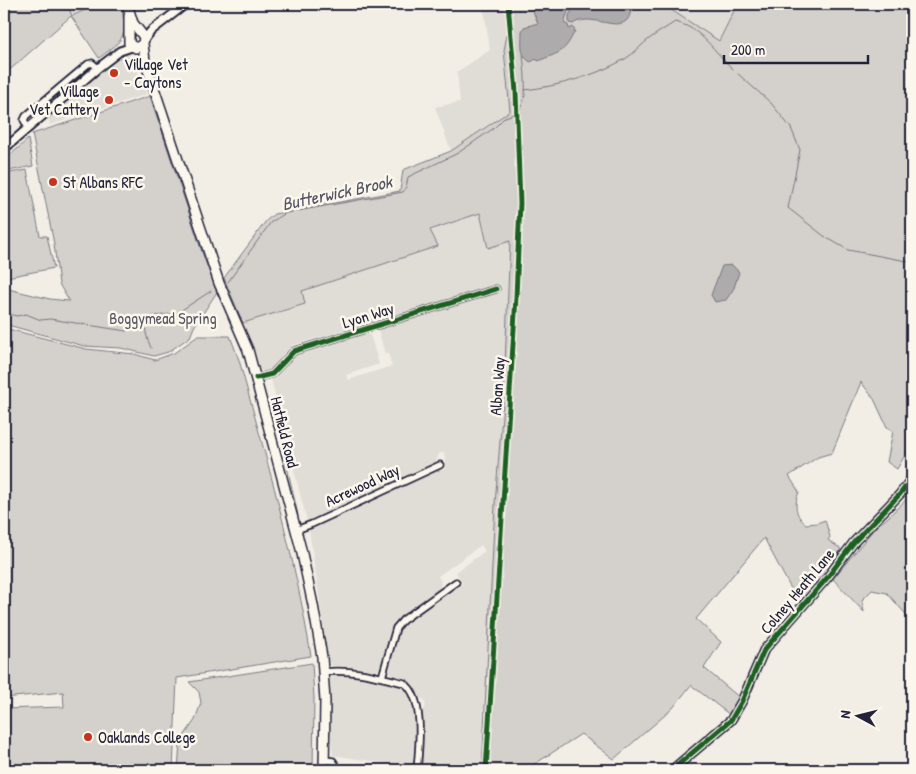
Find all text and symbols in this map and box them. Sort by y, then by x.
scale bar [724,32,867,64]
text: 200 m [731,39,765,60]
place label: Village Vet - Caytons [124,53,188,93]
marker: Village Vet - Caytons [108,67,120,79]
place label: Village Vet Cattery [29,80,100,120]
marker: Village Vet Cattery [103,94,115,106]
water label: Butterwick Brook [280,168,396,216]
place label: St Albans RFC [63,171,144,193]
marker: St Albans RFC [47,176,59,188]
street label: Lyon Way [339,297,397,333]
park label: Boggymead Spring [109,307,217,329]
street label: Alban Way [484,356,510,416]
street label: Hatfield Road [266,394,304,470]
street label: Acrewood Way [321,458,403,512]
street label: Colney Heath Lane [755,543,840,638]
north arrow [834,692,884,742]
text: N [835,709,855,719]
place label: Oaklands College [98,726,196,748]
marker: Oaklands College [82,731,94,743]

